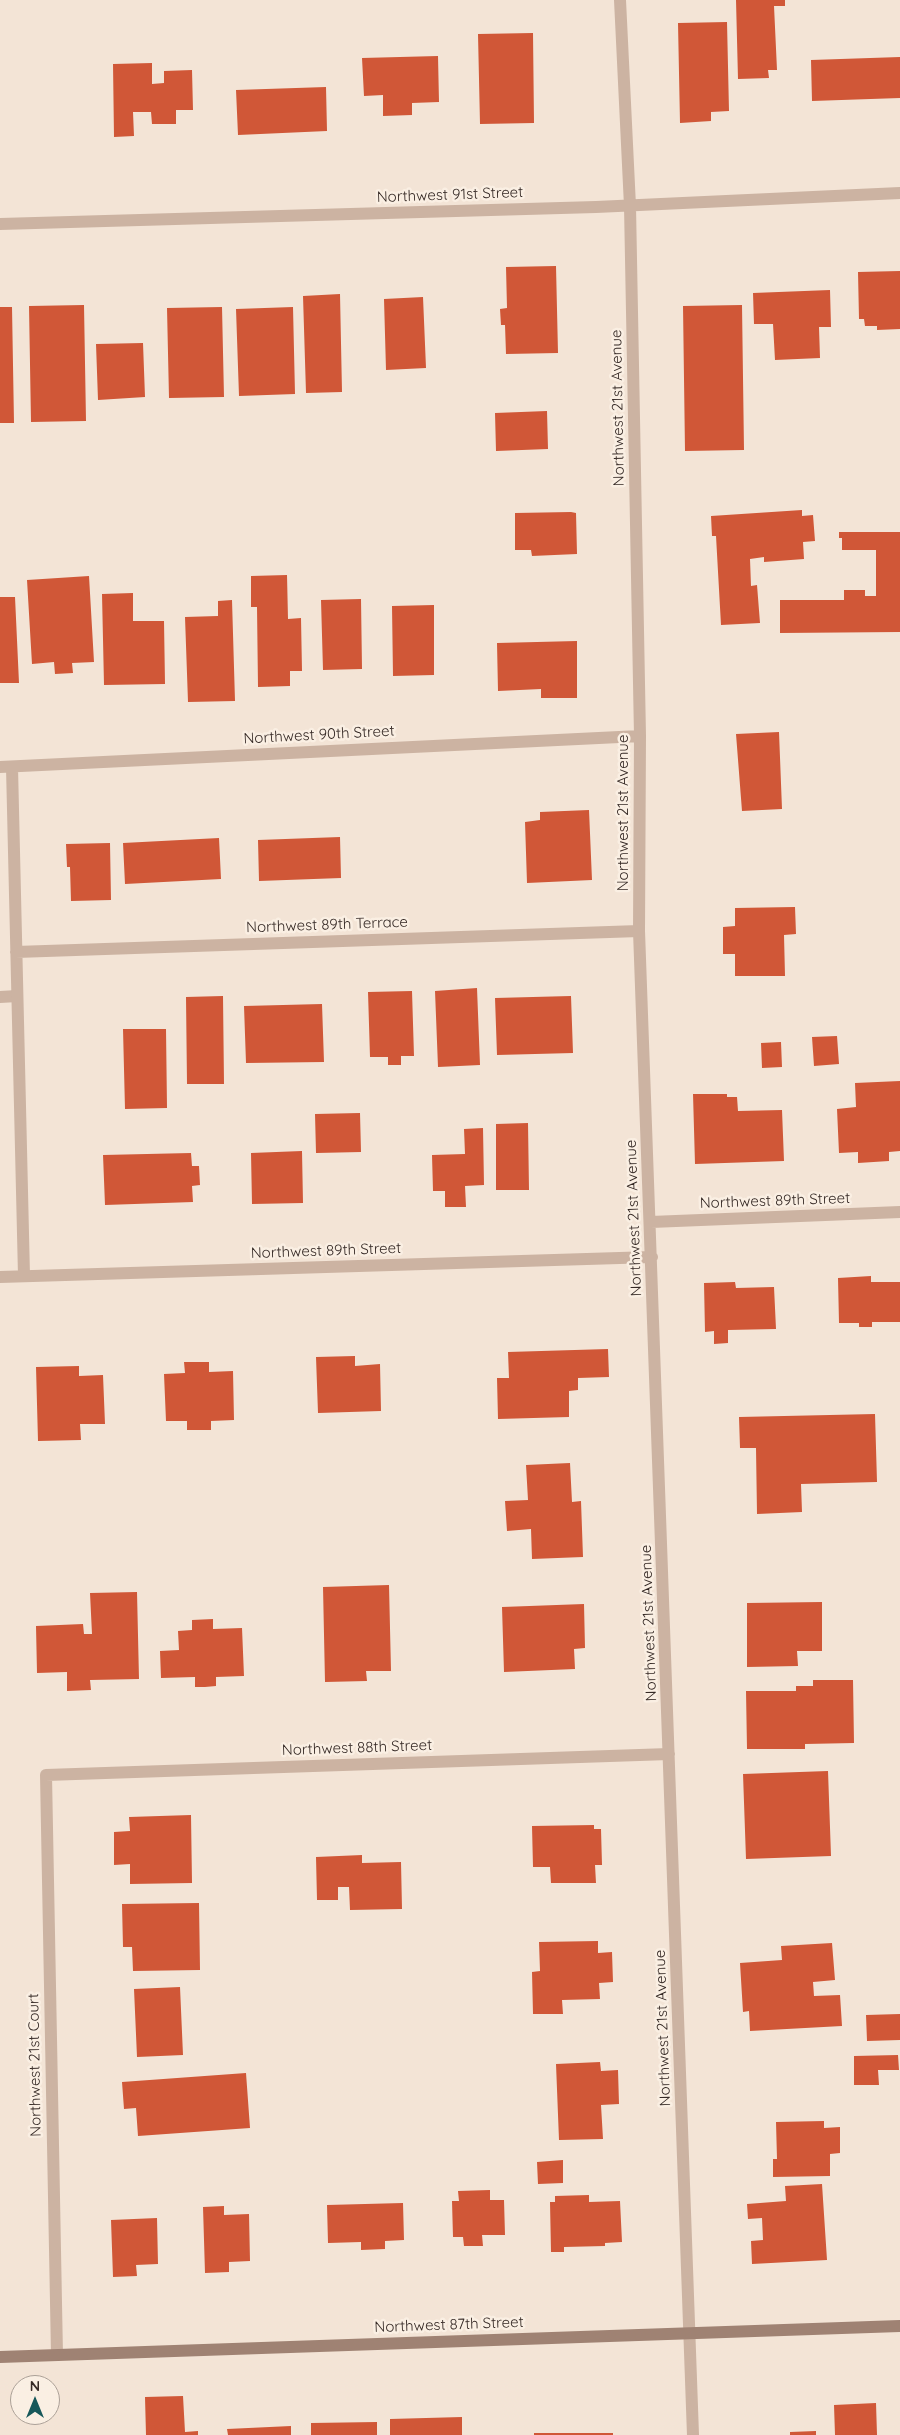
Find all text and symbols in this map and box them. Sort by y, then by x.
street label: Northwest 91st Street [376,183,524,207]
street label: Northwest 21st Avenue [608,330,628,486]
street label: Northwest 90th Street [243,722,395,748]
street label: Northwest 21st Avenue [614,735,632,891]
street label: Northwest 89th Terrace [246,913,408,937]
street label: Northwest 21st Avenue [622,1139,646,1297]
street label: Northwest 89th Street [699,1189,851,1213]
street label: Northwest 89th Street [250,1239,402,1263]
street label: Northwest 21st Avenue [637,1544,661,1702]
street label: Northwest 88th Street [282,1736,432,1760]
street label: Northwest 21st Avenue [651,1949,675,2107]
street label: Northwest 21st Court [25,1993,45,2137]
street label: Northwest 87th Street [374,2313,524,2337]
north arrow [10,2375,60,2425]
text: N [30,2377,40,2395]

